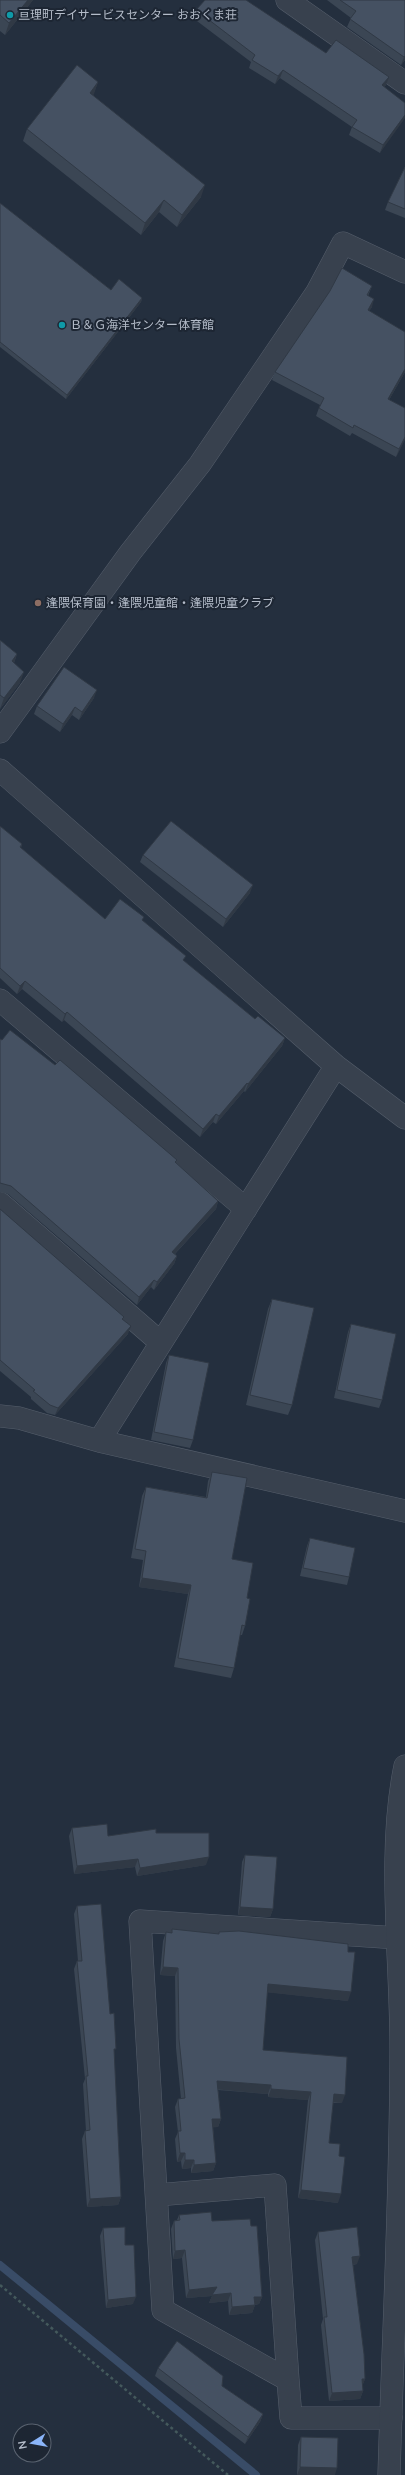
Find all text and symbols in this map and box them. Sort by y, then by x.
place label: 亘理町デイサービスセンター おおくま荘 [18,7,237,23]
marker: 亘理町デイサービスセンター おおくま荘 [5,10,15,20]
place label: Ｂ＆Ｇ海洋センター体育館 [70,317,214,333]
marker: Ｂ＆Ｇ海洋センター体育館 [57,320,67,330]
place label: 逢隈保育園・逢隈児童館・逢隈児童クラブ [46,595,274,611]
marker: 逢隈保育園・逢隈児童館・逢隈児童クラブ [33,598,43,608]
north arrow [12,2423,52,2463]
text: N [15,2439,31,2450]

